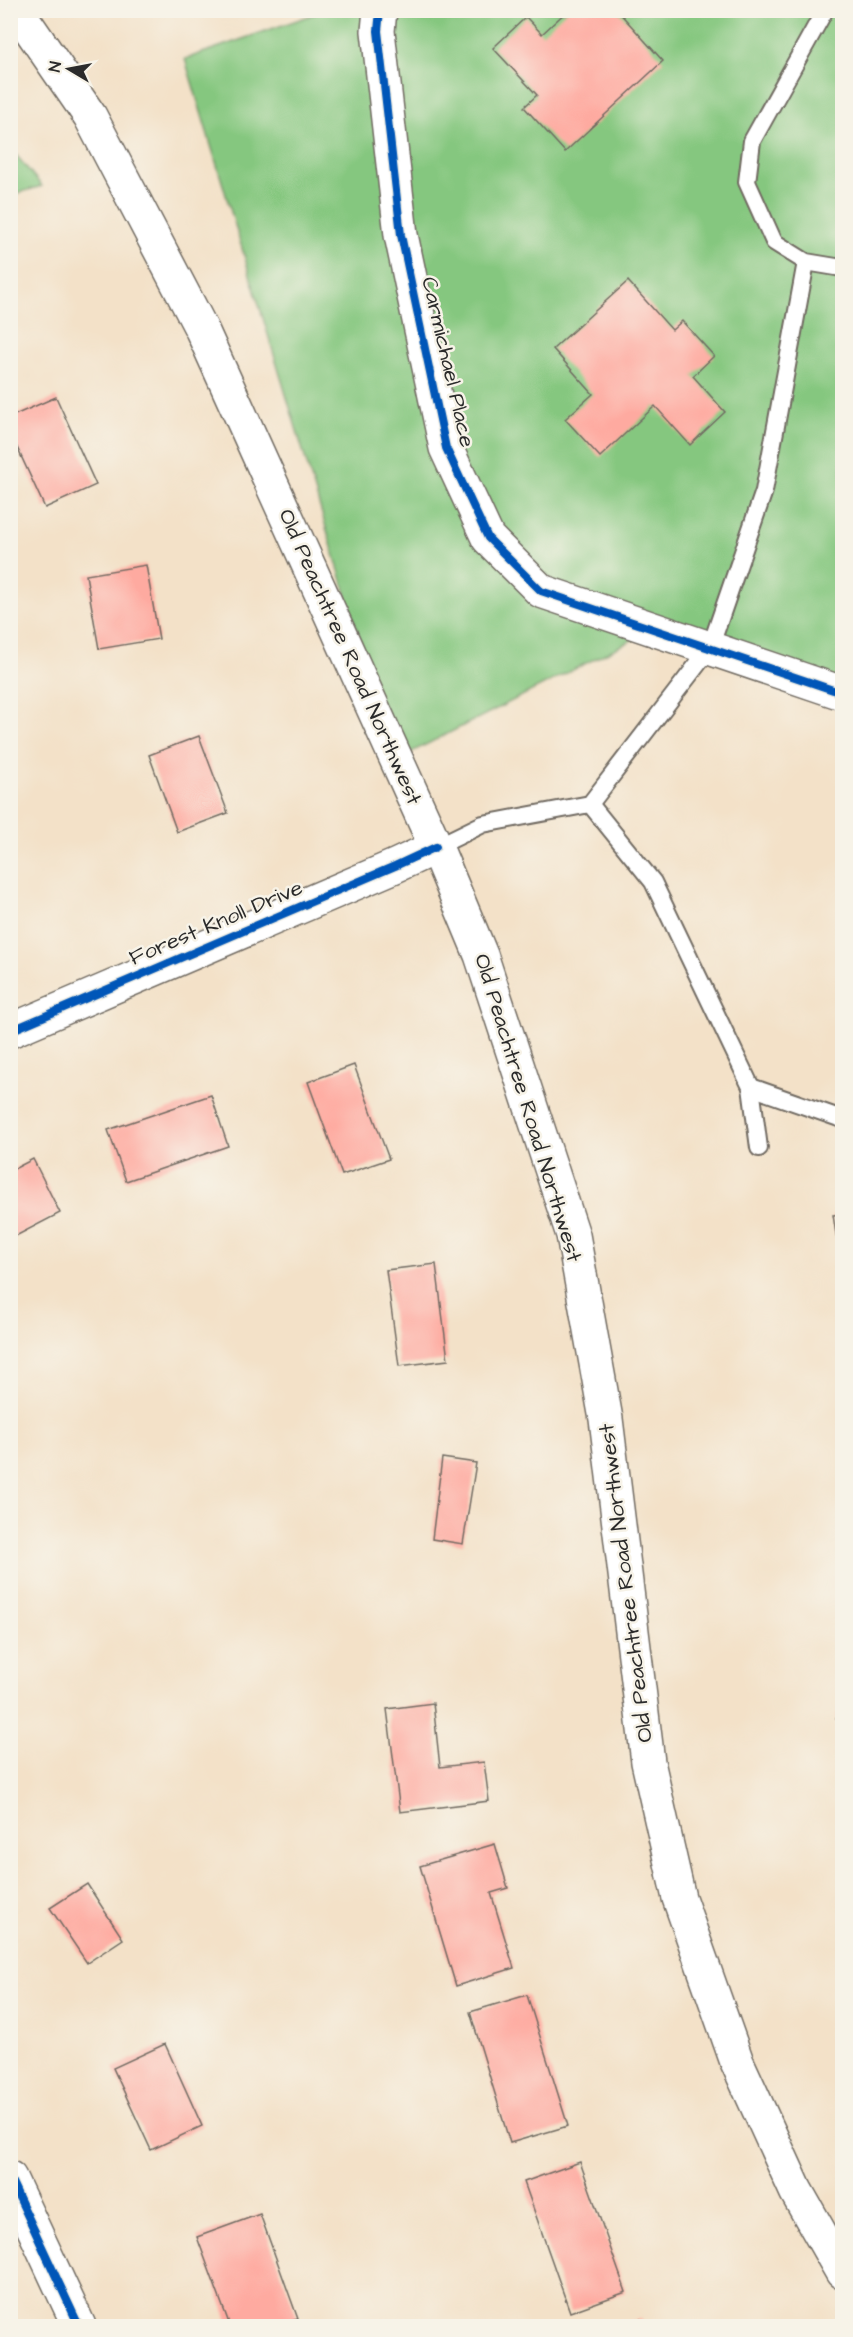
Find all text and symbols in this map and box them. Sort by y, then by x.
north arrow [39,39,99,99]
text: N [44,60,67,73]
street label: Carmichael Place [413,274,483,450]
street label: Old Peachtree Road Northwest [271,504,429,810]
street label: Forest Knoll Drive [124,872,308,974]
street label: Old Peachtree Road Northwest [466,950,590,1266]
street label: Old Peachtree Road Northwest [591,1422,661,1744]

